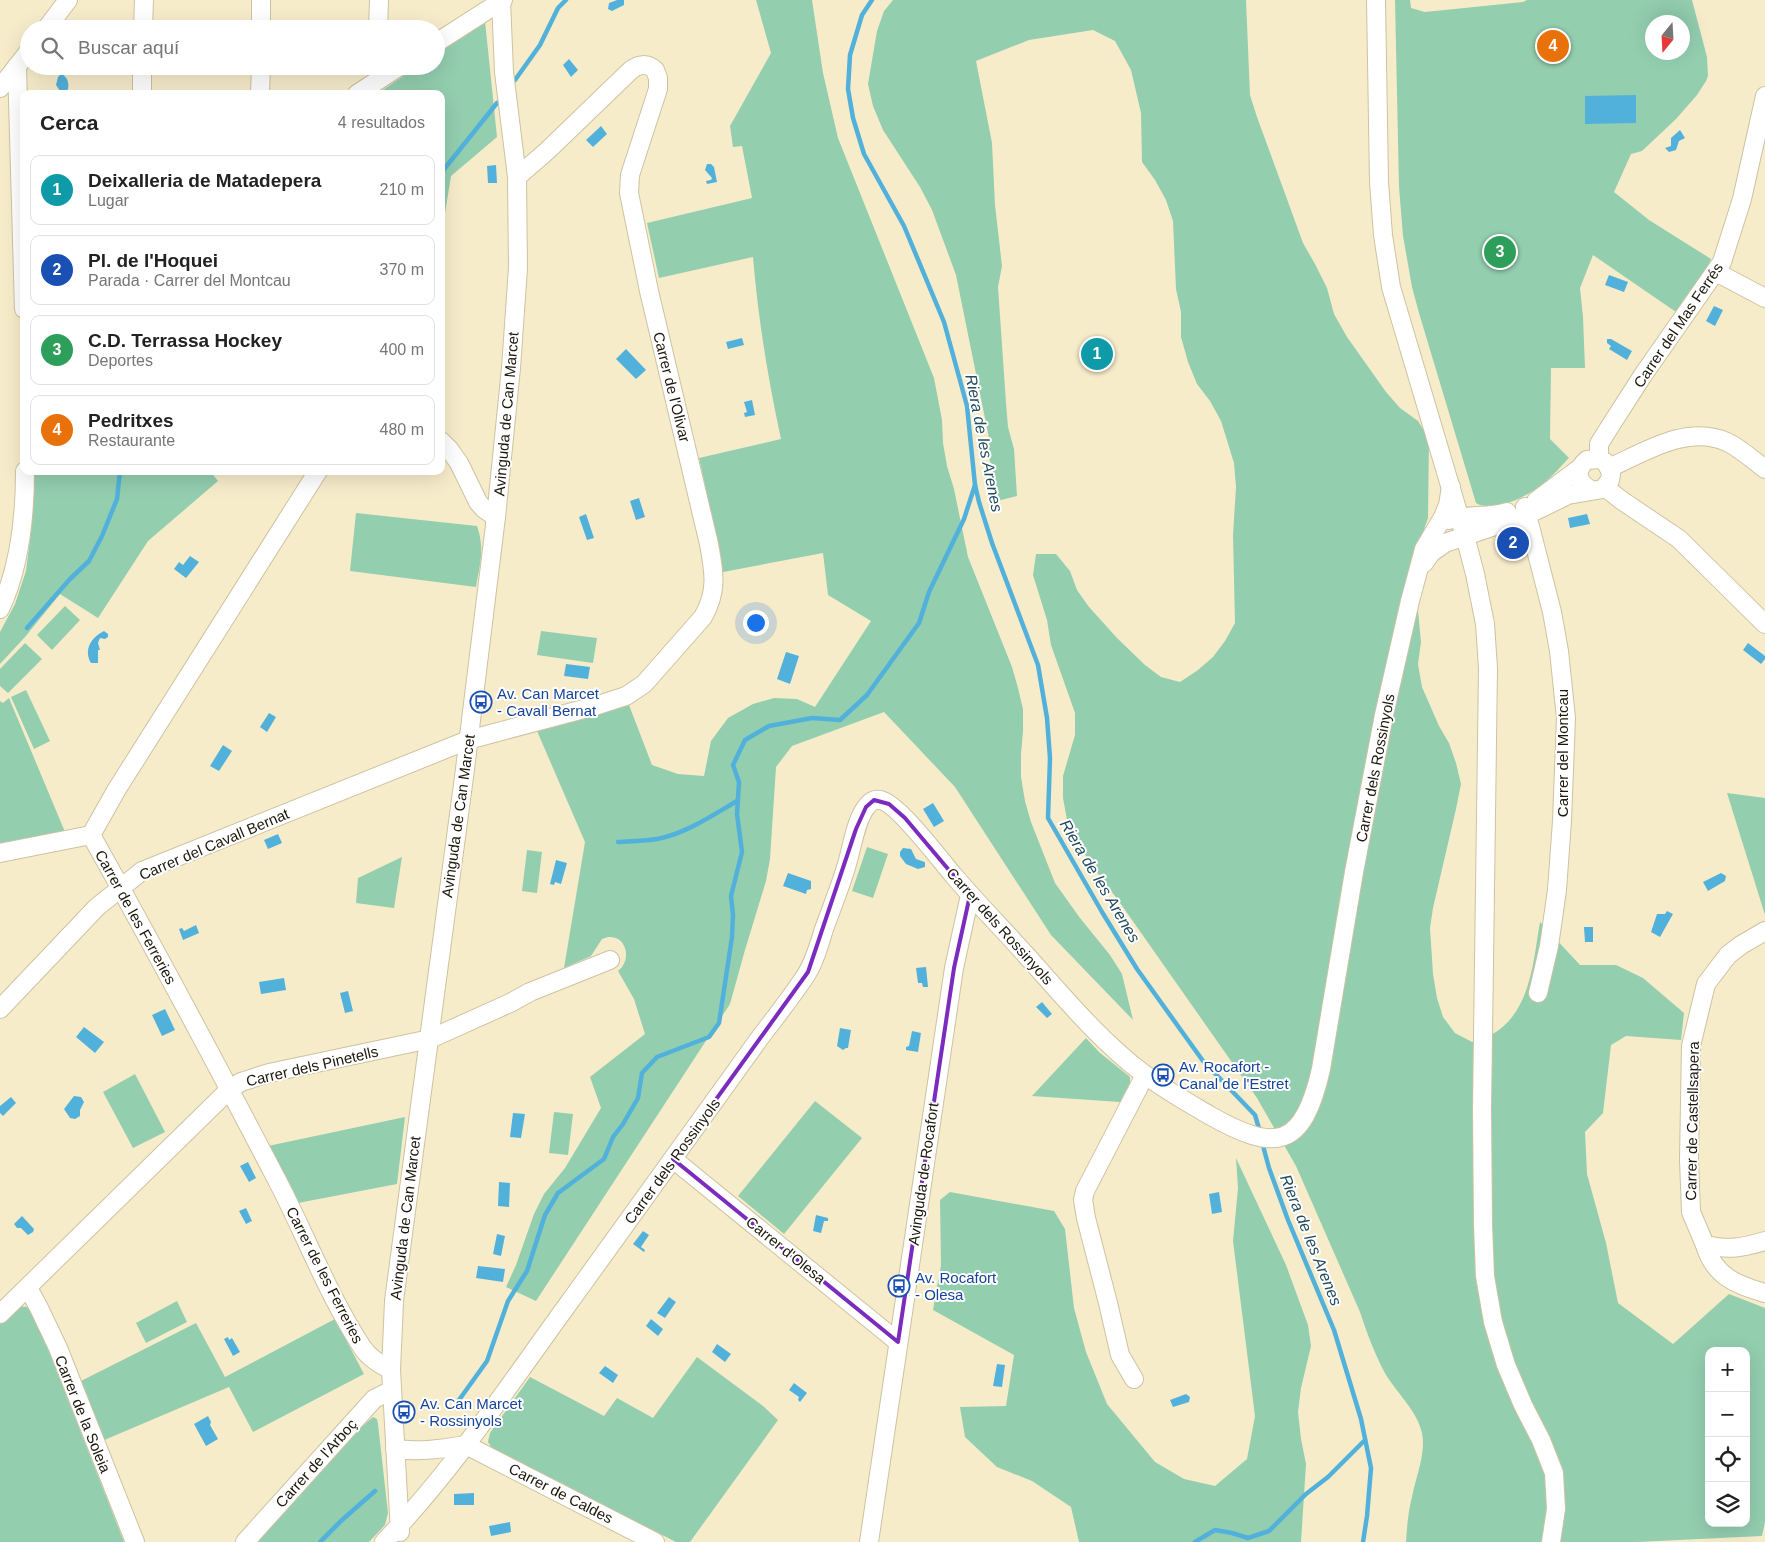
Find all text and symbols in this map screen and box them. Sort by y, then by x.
north arrow [1645,15,1690,60]
search box [20,20,445,75]
pin: 4 [1537,27,1569,65]
icon: search [38,34,66,62]
text: Buscar aquí [78,37,179,58]
text: Cerca [40,111,98,134]
text: 4 resultados [338,114,425,131]
text: Deixalleria de Matadepera [88,170,321,191]
text: 1 [53,181,61,198]
text: 210 m [380,181,424,198]
text: Lugar [88,192,129,209]
pin: 3 [1484,233,1516,271]
text: Pl. de l'Hoquei [88,250,218,271]
street label: Carrer del Mas Ferrés [1630,259,1726,391]
text: 2 [53,261,61,278]
text: 370 m [380,261,424,278]
text: Parada · Carrer del Montcau [88,272,291,289]
text: C.D. Terrassa Hockey [88,330,282,351]
street label: Avinguda de Can Marcet [490,330,522,497]
street label: Carrer de l'Olivar [650,330,694,444]
pin: 1 [1081,335,1113,373]
text: 3 [53,341,61,358]
text: 400 m [380,341,424,358]
text: Deportes [88,352,153,369]
water label: Riera de les Arenes [962,373,1006,513]
text: Pedritxes [88,410,174,431]
text: 4 [53,421,61,438]
text: 480 m [380,421,424,438]
text: Restaurante [88,432,175,449]
pin: 2 [1497,524,1529,562]
your location [743,610,769,636]
place label: Av. Can Marcet - Cavall Bernat [497,685,600,719]
street label: Carrer del Montcau [1554,689,1571,817]
bus stop icon: Av. Can Marcet - Cavall Bernat [469,690,493,714]
street label: Carrer dels Rossinyols [1352,692,1398,844]
street label: Avinguda de Can Marcet [438,732,478,899]
street label: Carrer del Cavall Bernat [137,804,292,883]
water label: Riera de les Arenes [1057,817,1143,945]
street label: Carrer de les Ferreries [92,847,180,987]
street label: Carrer dels Rossinyols [943,864,1057,988]
street label: Carrer de Castellsapera [1682,1041,1702,1201]
street label: Carrer dels Pinetells [244,1043,380,1089]
place label: Av. Rocafort - Canal de l'Estret [1179,1058,1289,1092]
bus stop icon: Av. Rocafort - Canal de l'Estret [1151,1063,1175,1087]
street label: Carrer dels Rossinyols [621,1095,723,1227]
street label: Avinguda de Rocafort [905,1101,942,1246]
street label: Avinguda de Can Marcet [387,1134,424,1301]
water label: Riera de les Arenes [1277,1172,1345,1308]
street label: Carrer de les Ferreries [283,1204,367,1346]
street label: Carrer d'Olesa [743,1213,830,1288]
place label: Av. Rocafort - Olesa [915,1269,997,1303]
bus stop icon: Av. Rocafort - Olesa [887,1274,911,1298]
map controls [1705,1347,1750,1527]
button: + [1705,1347,1750,1392]
street label: Carrer de la Soleia [52,1353,115,1476]
button: − [1705,1392,1750,1437]
place label: Av. Can Marcet - Rossinyols [420,1395,523,1429]
bus stop icon: Av. Can Marcet - Rossinyols [392,1400,416,1424]
street label: Carrer de l'Arboç [272,1415,360,1511]
button: locate [1705,1437,1750,1482]
street label: Carrer de Caldes [506,1459,616,1527]
button: layers [1705,1482,1750,1527]

